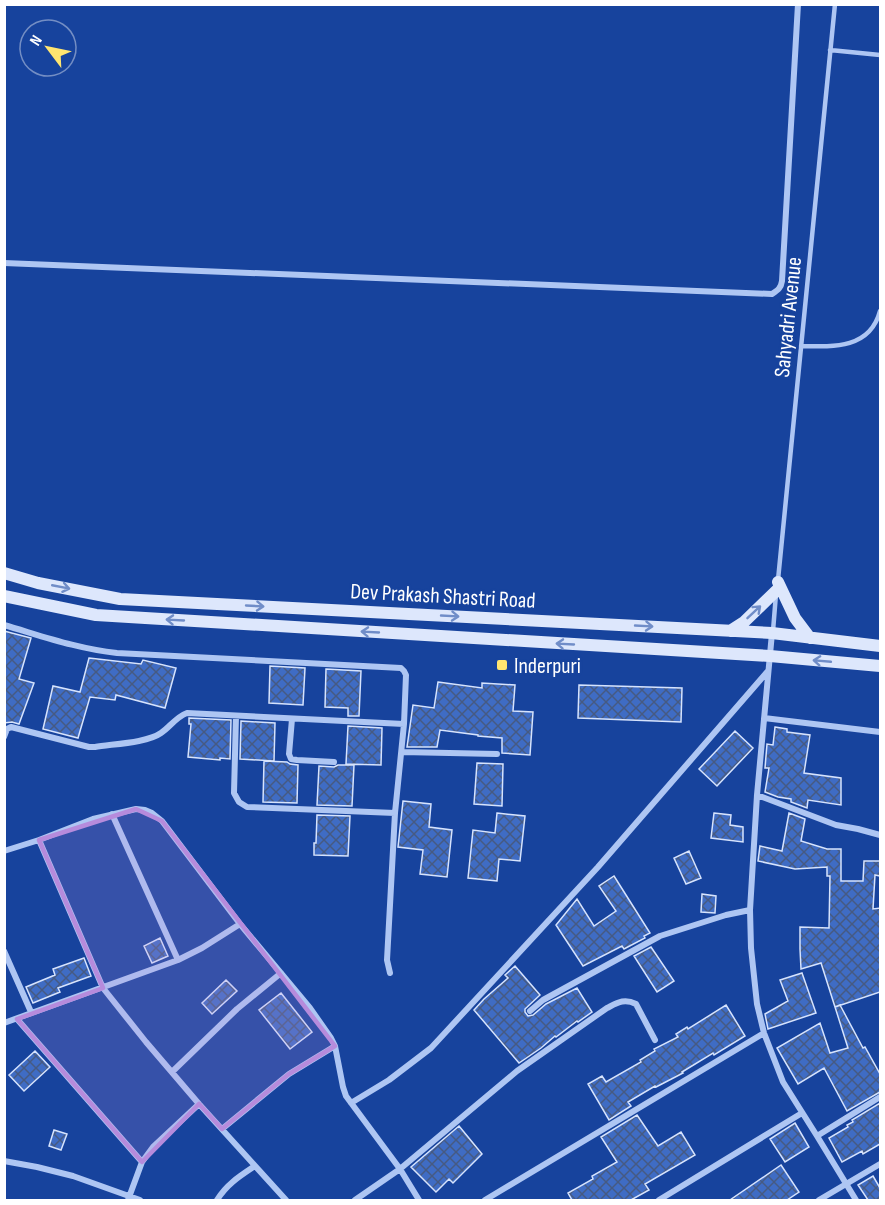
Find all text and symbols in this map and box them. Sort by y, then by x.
north arrow [18,18,78,78]
text: N [26,32,47,50]
street label: Sahyadri Avenue [769,256,808,379]
street label: Dev Prakash Shastri Road [350,578,536,615]
one-way arrow [51,582,71,593]
one-way arrow [244,600,264,611]
one-way arrow [747,605,762,619]
one-way arrow [439,611,459,622]
one-way arrow [166,614,186,625]
one-way arrow [634,621,654,632]
one-way arrow [361,626,381,637]
one-way arrow [555,638,575,649]
place label: Inderpuri [514,653,581,680]
one-way arrow [813,655,833,666]
marker: Inderpuri [495,658,509,672]

